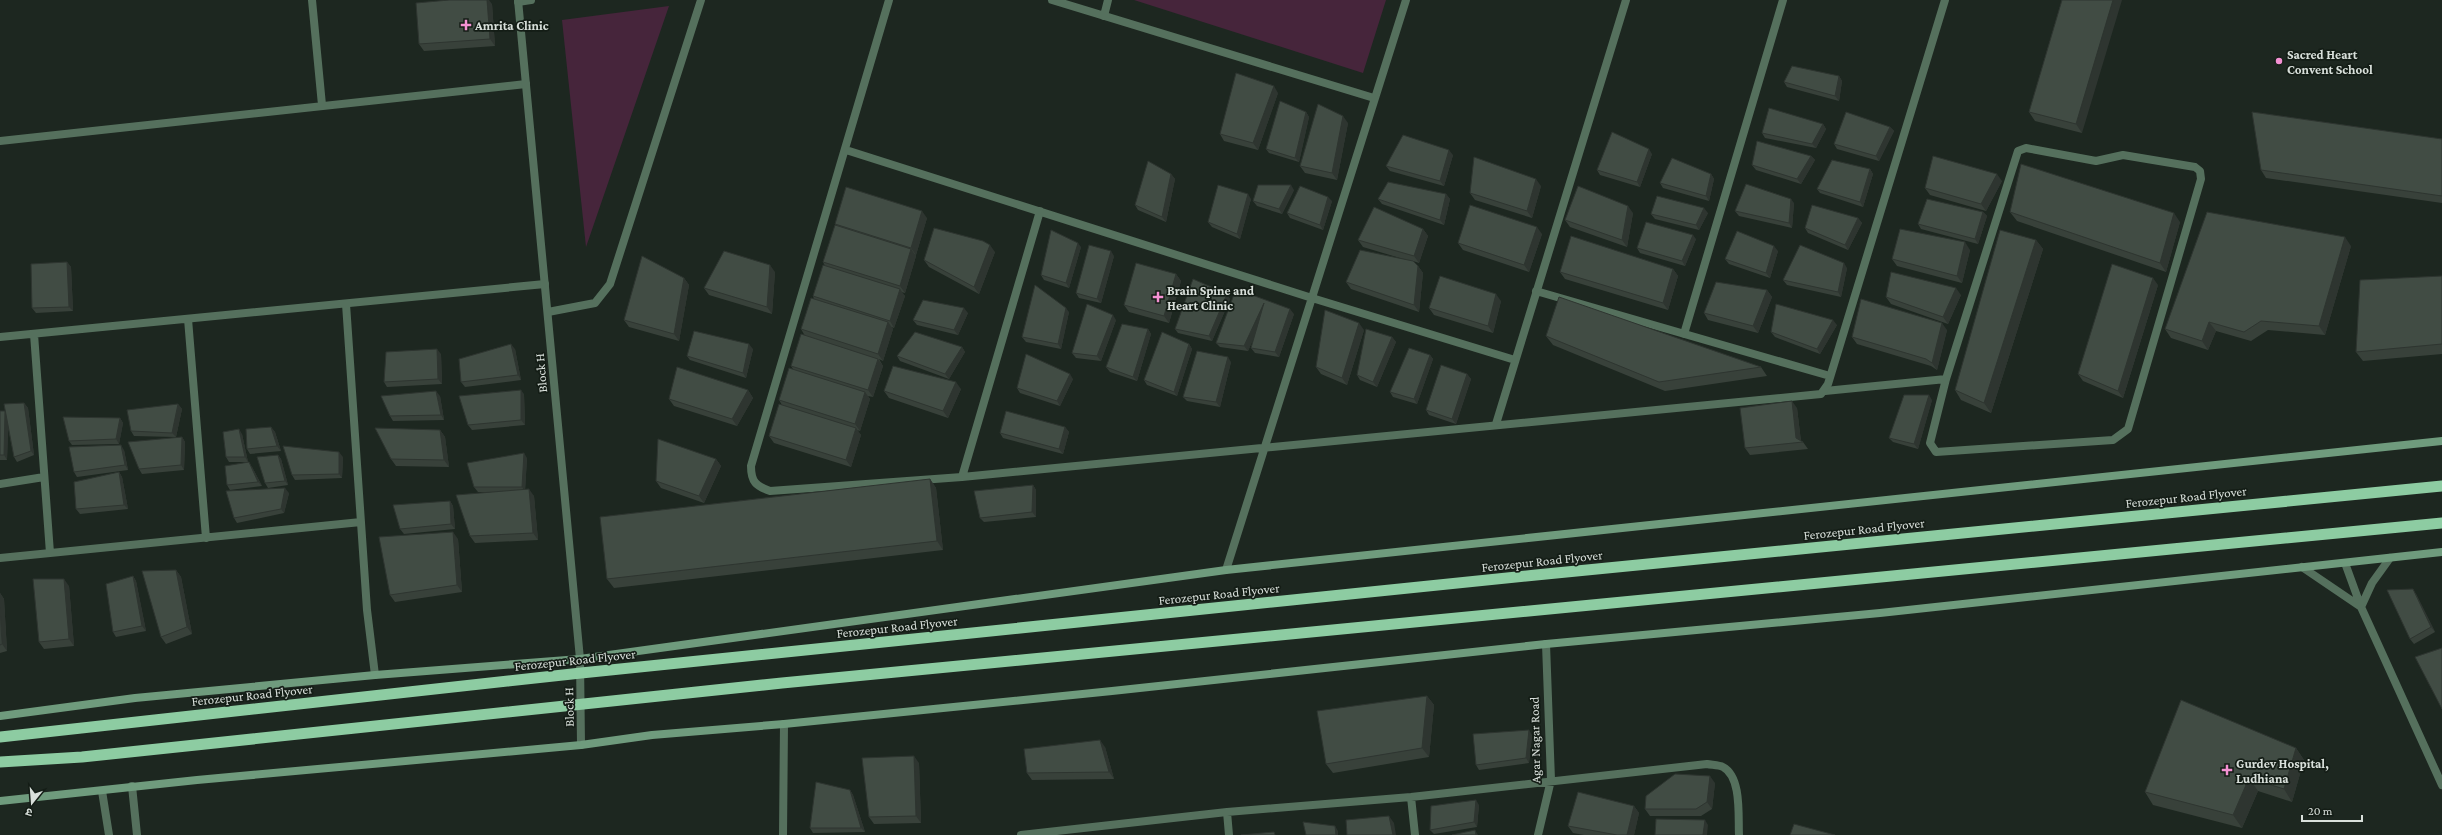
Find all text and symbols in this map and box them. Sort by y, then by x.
place label: Amrita Clinic [474,18,549,33]
marker: Amrita Clinic [460,19,472,31]
place label: Sacred Heart Convent School [2287,47,2373,77]
marker: Sacred Heart Convent School [2274,56,2284,66]
place label: Brain Spine and Heart Clinic [1167,283,1254,313]
marker: Brain Spine and Heart Clinic [1152,291,1164,303]
street label: Block H [532,353,550,393]
street label: Ferozepur Road Flyover [2125,483,2248,511]
street label: Ferozepur Road Flyover [1803,515,1926,543]
street label: Ferozepur Road Flyover [1481,547,1604,575]
street label: Ferozepur Road Flyover [1158,580,1281,608]
street label: Ferozepur Road Flyover [836,613,959,641]
street label: Ferozepur Road Flyover [514,646,637,674]
street label: Ferozepur Road Flyover [191,681,314,709]
street label: Block H [561,687,577,727]
street label: Agar Nagar Road [1527,696,1543,784]
place label: Gurdev Hospital, Ludhiana [2236,756,2329,786]
marker: Gurdev Hospital, Ludhiana [2221,764,2233,776]
north arrow [12,783,52,823]
scale bar [2302,797,2362,823]
text: 20 m [2308,804,2333,818]
text: उ [24,806,34,819]

